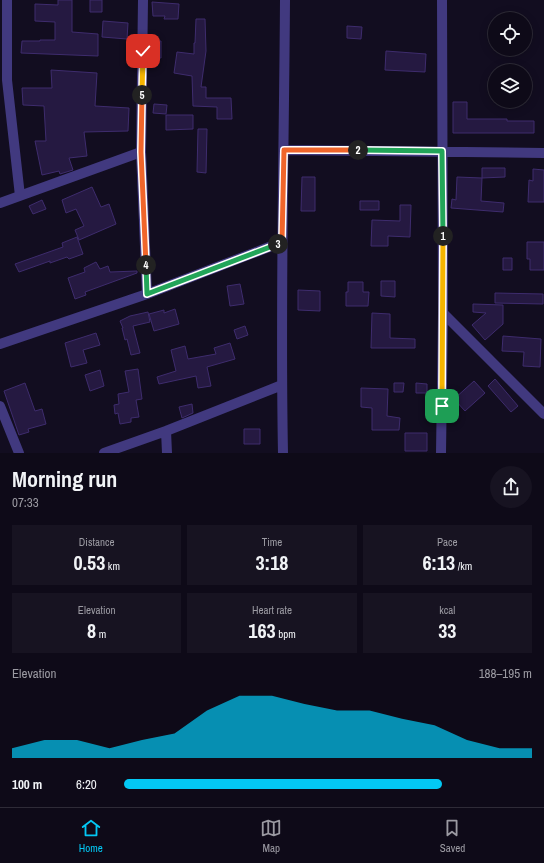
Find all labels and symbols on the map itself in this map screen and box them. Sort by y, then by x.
pin [126,34,160,68]
pin: 5 [132,85,152,105]
pin: 2 [348,140,368,160]
pin: 1 [433,226,453,246]
pin: 3 [268,234,288,254]
pin: 4 [136,255,156,275]
pin [425,389,459,423]

